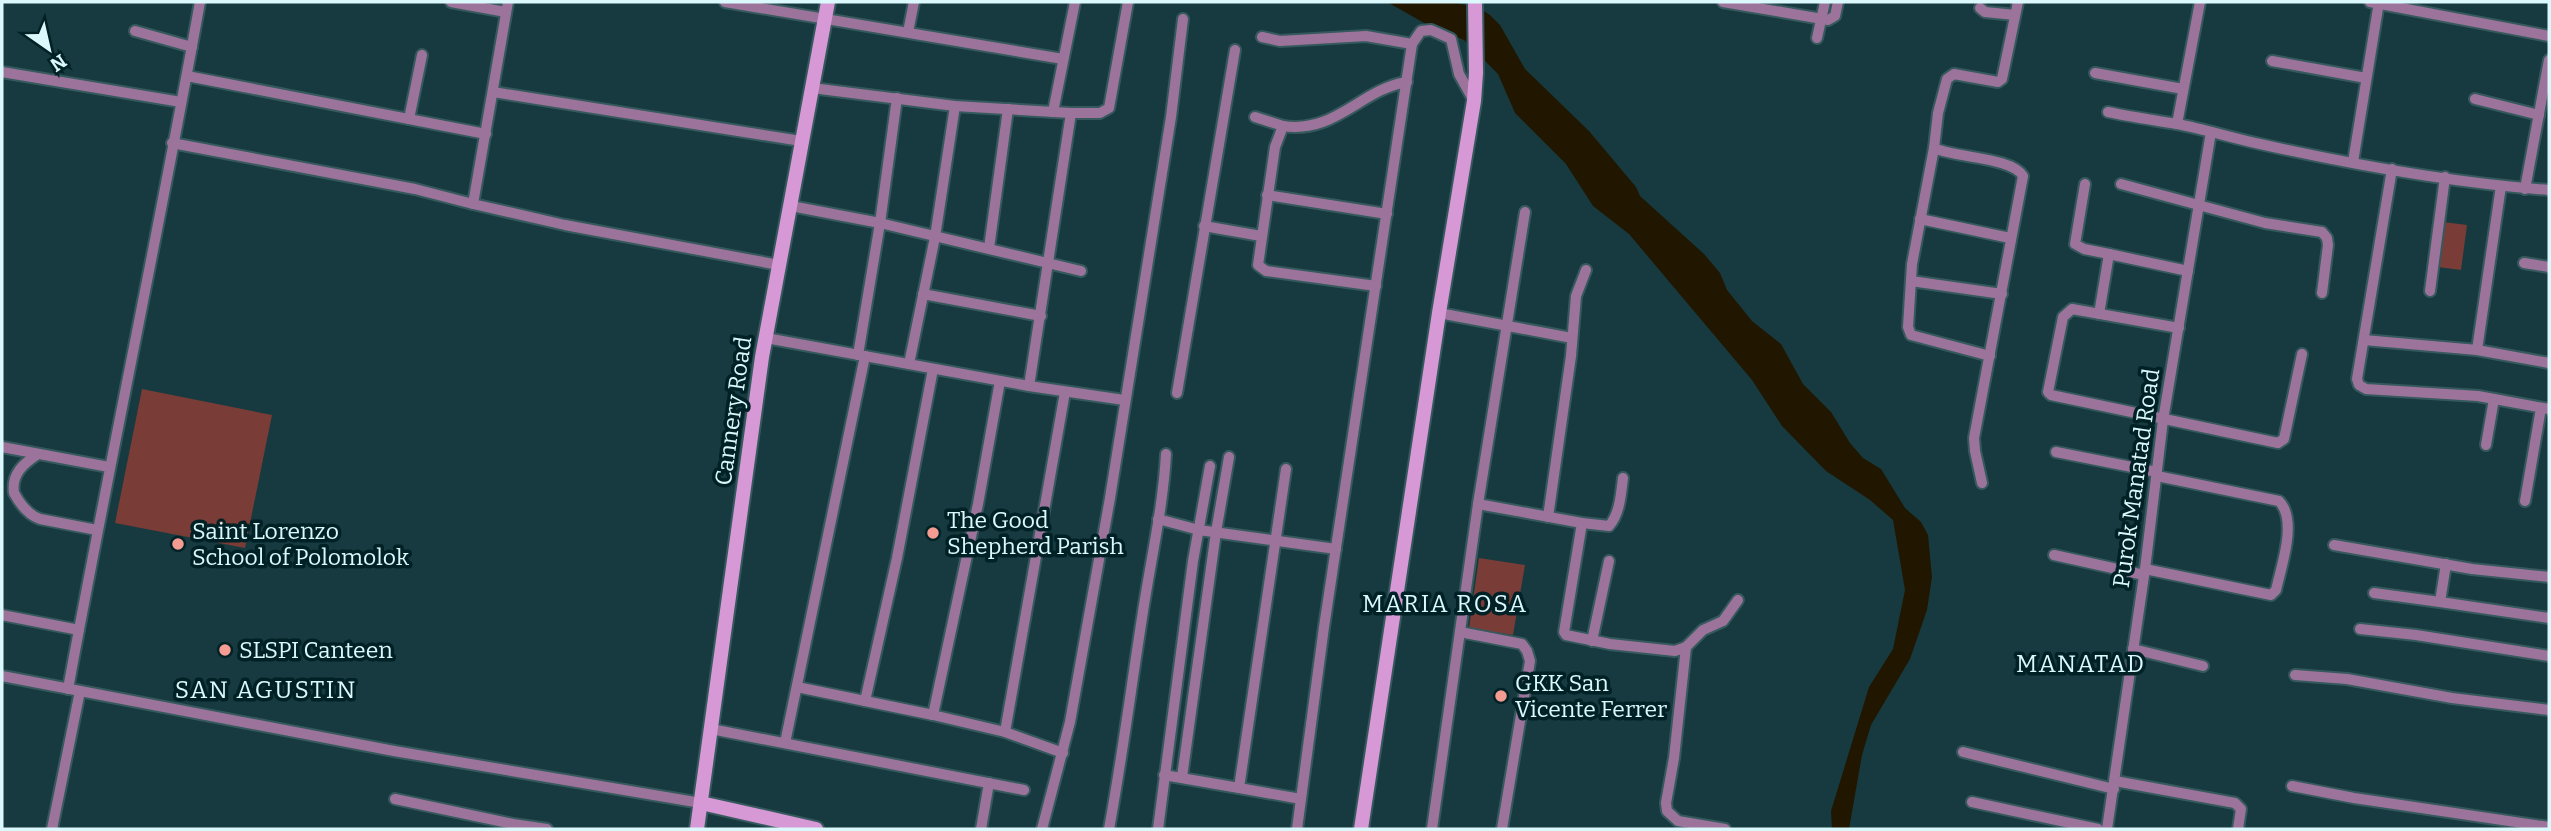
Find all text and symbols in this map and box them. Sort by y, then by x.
north arrow [14,14,84,84]
text: N [45,49,71,76]
street label: Cannery Road [709,334,757,487]
street label: Purok Manatad Road [2107,366,2165,589]
place label: The Good Shepherd Parish [947,506,1124,560]
place label: Saint Lorenzo School of Polomolok [192,517,409,571]
marker: The Good Shepherd Parish [925,525,941,541]
marker: Saint Lorenzo School of Polomolok [170,536,186,552]
district label: MARIA ROSA [1362,590,1528,618]
place label: SLSPI Canteen [239,636,393,664]
marker: SLSPI Canteen [217,642,233,658]
district label: MANATAD [2016,650,2146,678]
place label: GKK San Vicente Ferrer [1515,669,1667,723]
district label: SAN AGUSTIN [175,676,357,704]
marker: GKK San Vicente Ferrer [1493,688,1509,704]

